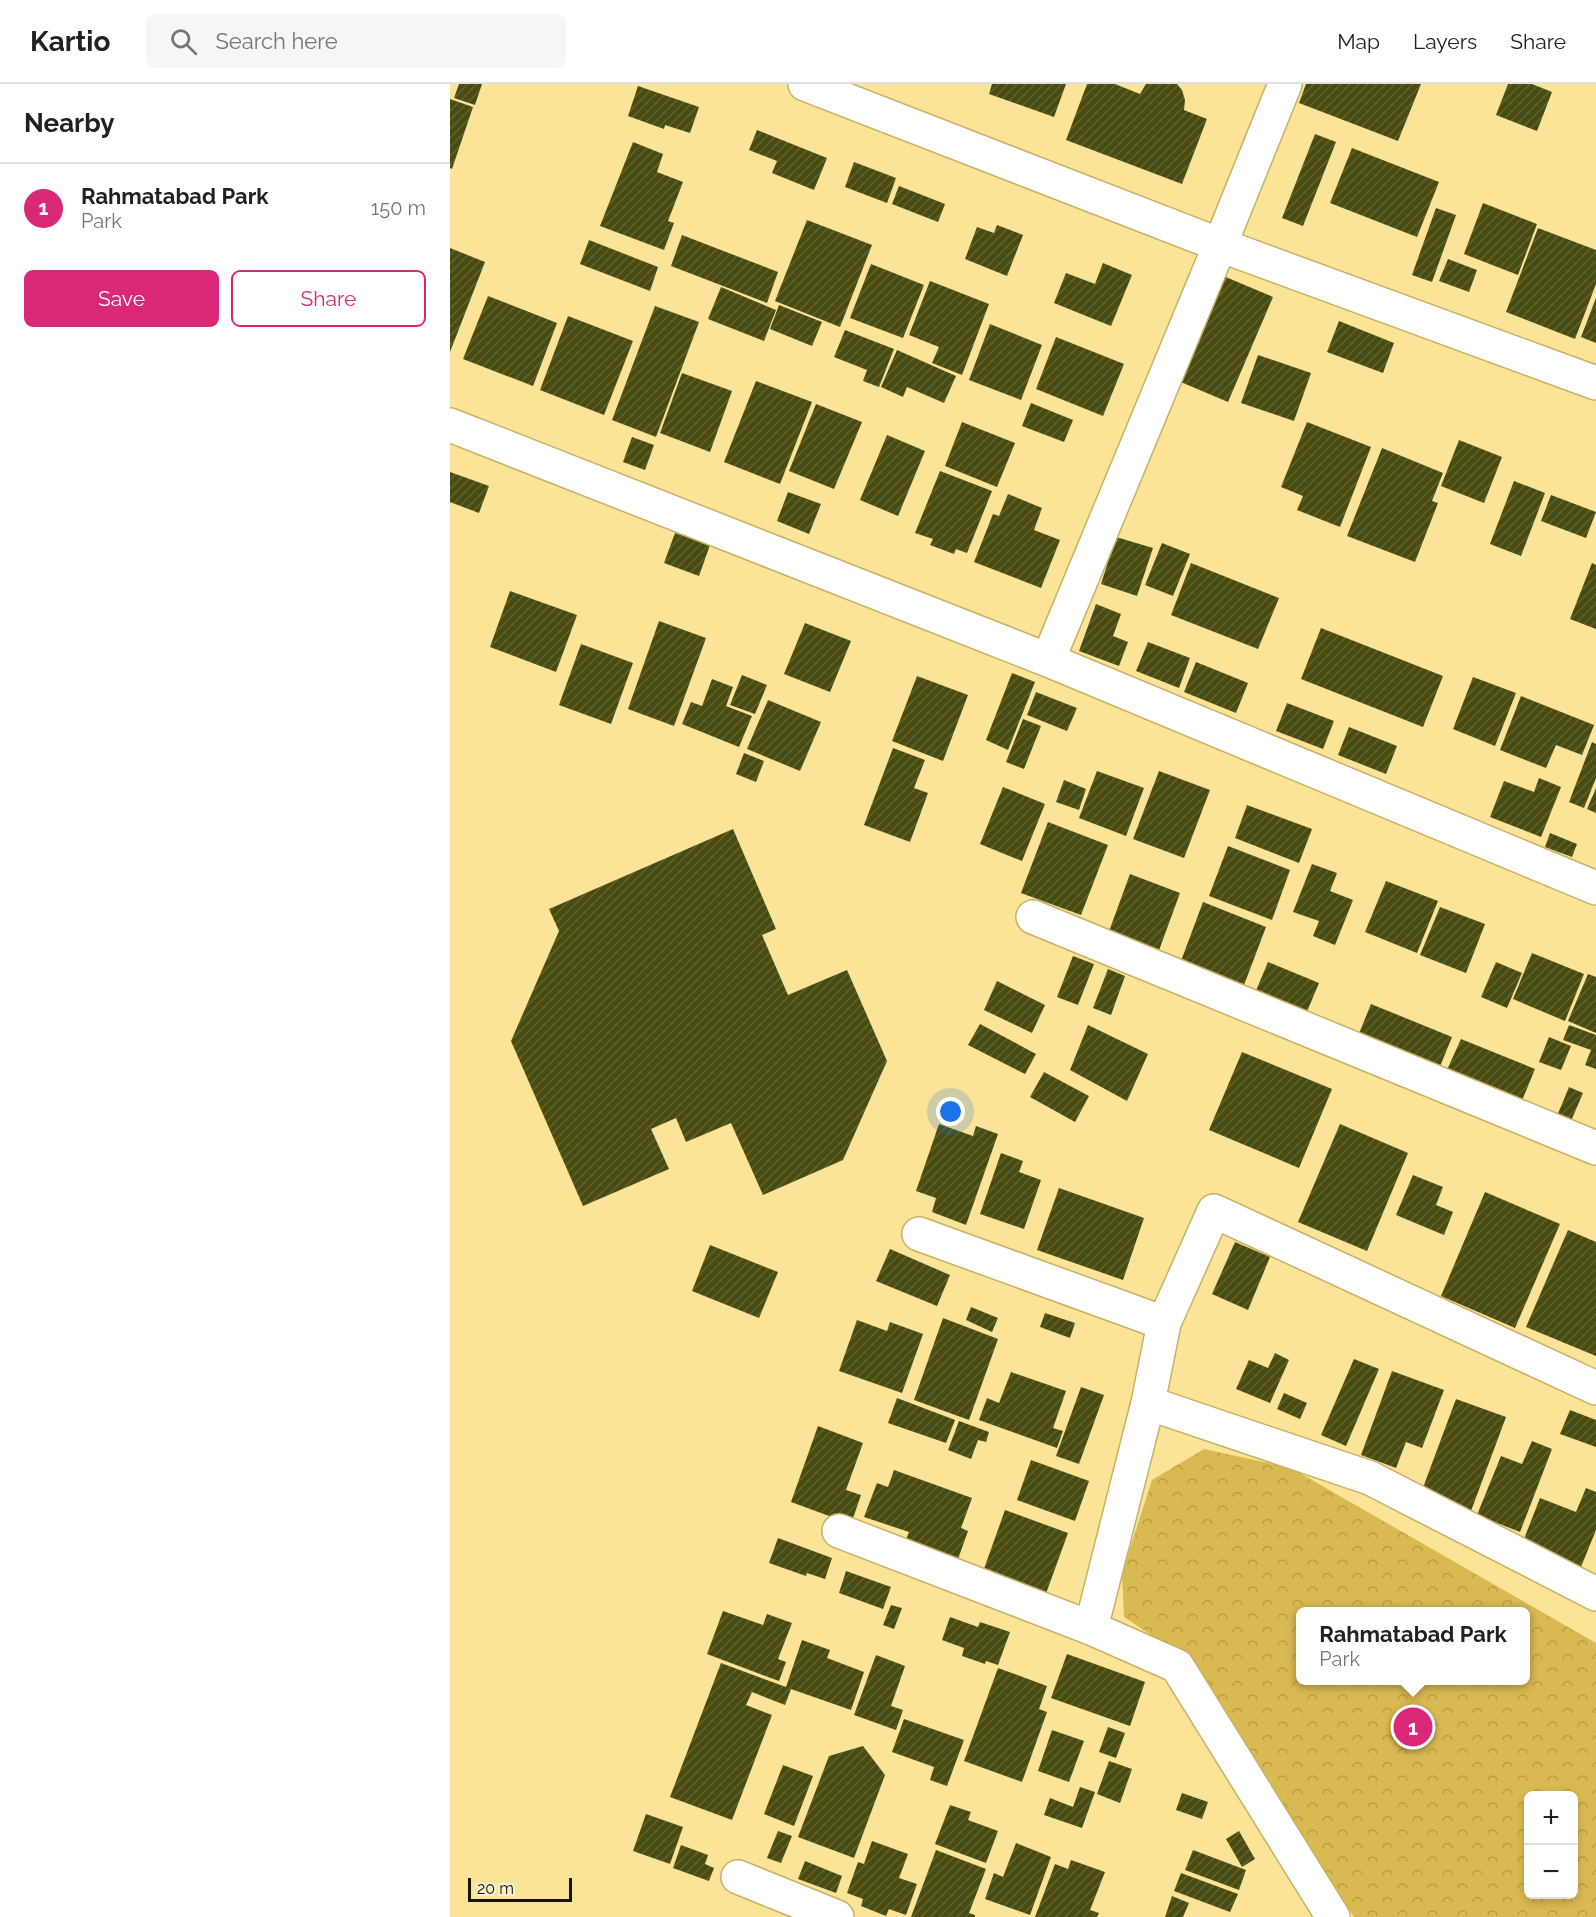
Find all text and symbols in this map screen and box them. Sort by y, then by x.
search box [146,14,566,68]
text: Kartio [30,25,110,58]
icon: search [167,25,200,58]
text: Search here [215,28,338,54]
text: Map [1337,29,1380,54]
text: Layers [1413,29,1477,54]
text: Share [1510,29,1566,54]
text: Nearby [24,108,114,138]
text: Rahmatabad Park [81,183,268,209]
text: 1 [39,196,48,220]
text: 150 m [371,196,426,220]
text: Park [81,209,122,233]
button: Save [24,270,219,327]
button: Share [231,270,426,327]
your location [936,1097,965,1126]
popup [1296,1607,1530,1685]
text: Rahmatabad Park [1319,1621,1507,1647]
text: Park [1319,1647,1360,1671]
pin: 1 [1394,1704,1432,1750]
map controls [1524,1791,1578,1899]
button: + [1524,1791,1578,1845]
button: − [1524,1845,1578,1899]
scale bar [468,1875,572,1902]
text: 20 m [477,1879,514,1898]

